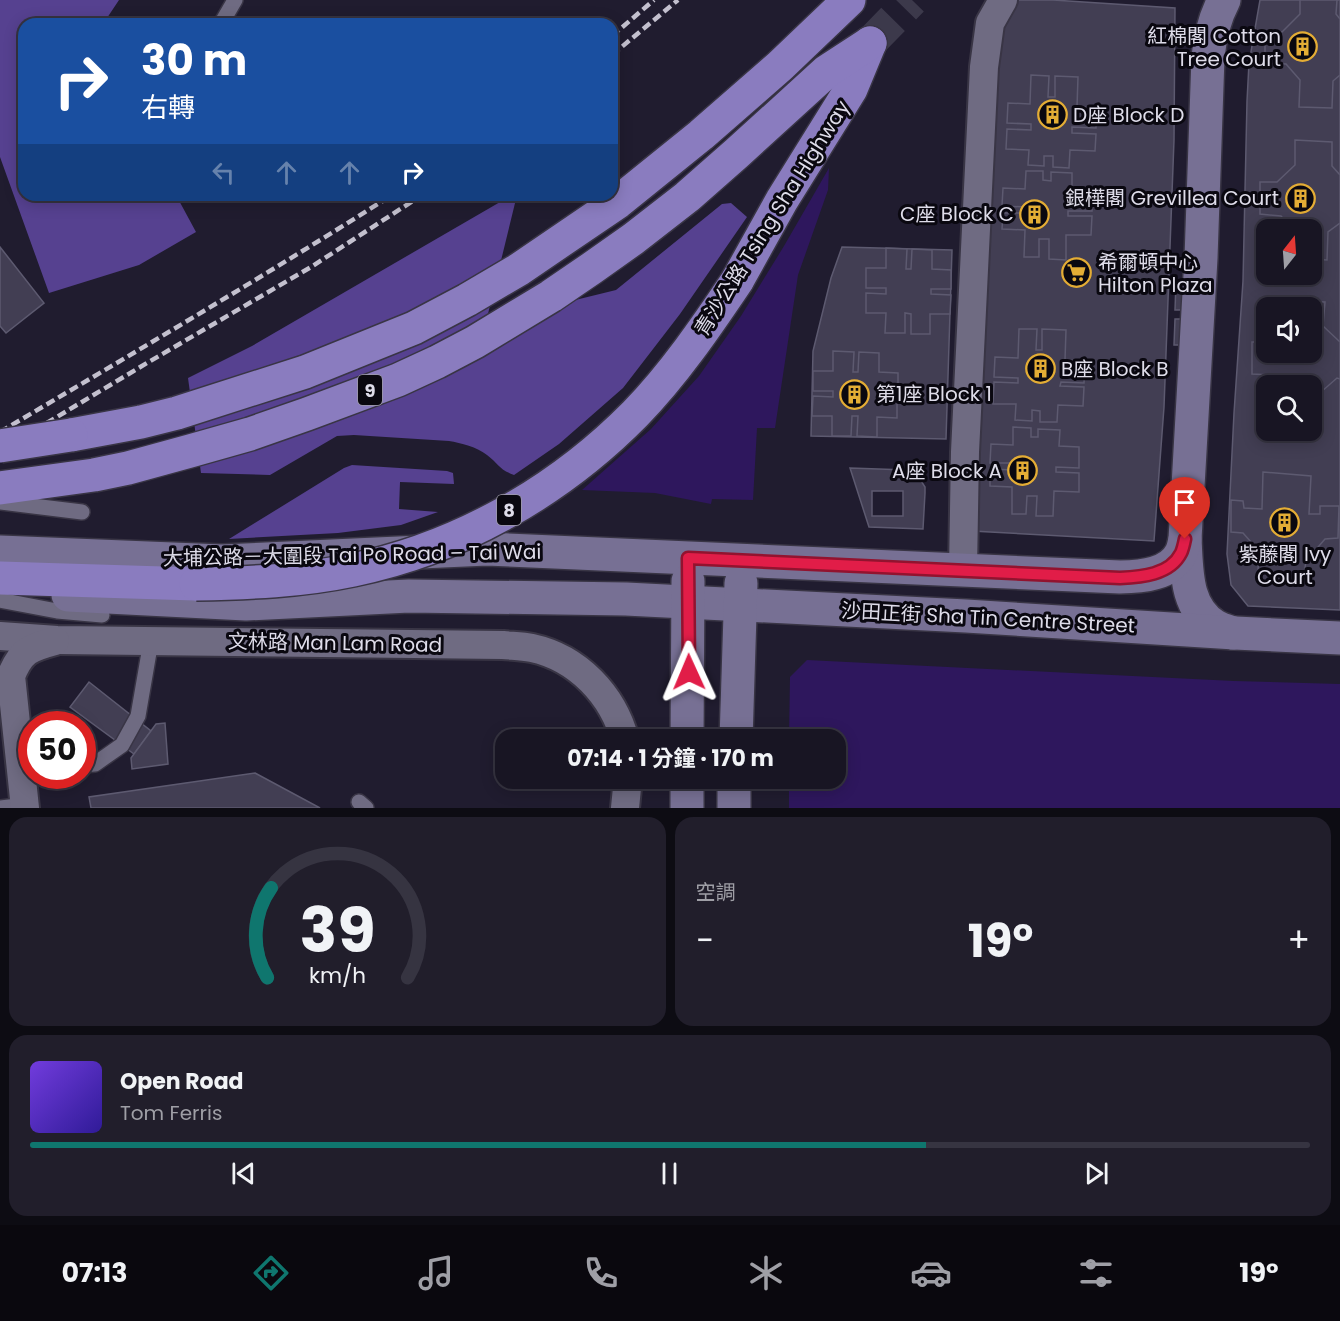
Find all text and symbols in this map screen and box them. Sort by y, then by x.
place label: 紅棉閣 Cotton Tree Court [1147,22,1281,73]
text: 30 m [141,31,247,90]
building icon: 紅棉閣 Cotton Tree Court [1286,31,1318,63]
icon: right [42,42,120,120]
text: 右轉 [141,89,195,126]
street label: 青沙公路 Tsing Sha Highway [688,95,856,341]
building icon: D座 Block D [1036,99,1068,131]
place label: D座 Block D [1073,101,1184,129]
icon: left [207,156,240,189]
icon: ahead [270,156,303,189]
icon: ahead [333,156,366,189]
icon: right [396,156,429,189]
building icon: 銀樺閣 Grevillea Court [1284,182,1316,214]
place label: 銀樺閣 Grevillea Court [1065,184,1279,212]
building icon: C座 Block C [1019,198,1051,230]
place label: C座 Block C [900,200,1014,228]
north arrow [1256,219,1322,285]
map controls [1256,219,1322,441]
place label: 希爾頓中心 Hilton Plaza [1098,248,1213,299]
supermarket icon: 希爾頓中心 Hilton Plaza [1061,257,1093,289]
button: sound [1256,297,1322,363]
building icon: B座 Block B [1024,353,1056,385]
place label: B座 Block B [1061,355,1169,383]
road number: 9 [358,375,382,405]
button: search [1256,375,1322,441]
building icon: 第1座 Block 1 [839,378,871,410]
place label: 第1座 Block 1 [876,380,992,408]
building icon: A座 Block A [1007,455,1039,487]
place label: A座 Block A [892,457,1002,485]
pin [1159,477,1210,539]
icon: arrive [1168,486,1201,519]
road number: 8 [497,495,521,525]
building icon: 紫藤閣 Ivy Court [1269,507,1301,539]
street label: 大埔公路－大圍段 Tai Po Road – Tai Wai [163,538,541,572]
place label: 紫藤閣 Ivy Court [1239,540,1331,591]
street label: 沙田正街 Sha Tin Centre Street [840,596,1136,640]
street label: 文林路 Man Lam Road [228,627,442,659]
position arrow [657,640,721,704]
speed limit sign: 50 [18,711,96,789]
text: 07:14 · 1 分鐘 · 170 m [567,743,774,774]
text: 空調 [696,878,736,906]
text: 39 [299,886,375,974]
text: 19° [968,910,1033,973]
text: − [696,917,714,964]
text: + [1287,917,1310,964]
text: km/h [309,961,366,992]
text: Open Road [120,1066,244,1097]
text: Tom Ferris [120,1099,222,1127]
icon: previous [227,1157,260,1190]
icon: pause [653,1157,686,1190]
icon: next [1080,1157,1113,1190]
icon: directions [250,1252,292,1294]
icon: music [415,1252,457,1294]
icon: phone [580,1252,622,1294]
icon: climate [745,1252,787,1294]
icon: car [910,1252,952,1294]
icon: filters [1075,1252,1117,1294]
text: 07:13 [61,1254,128,1291]
text: 19° [1239,1254,1279,1291]

